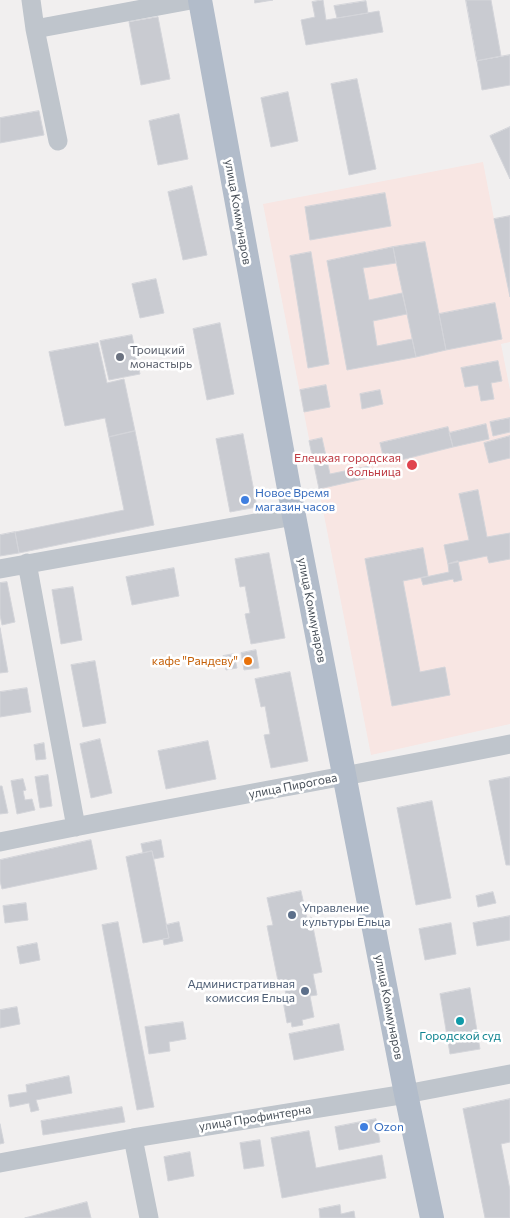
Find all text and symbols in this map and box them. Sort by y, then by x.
street label: улица Коммунаров [222,158,254,266]
place label: Троицкий монастырь [130,343,192,371]
marker: Троицкий монастырь [114,351,126,363]
place label: Елецкая городская больница [294,451,401,479]
marker: Елецкая городская больница [405,458,419,472]
place label: Новое Время магазин часов [255,486,335,514]
marker: Новое Время магазин часов [239,494,251,506]
street label: улица Коммунаров [295,556,329,664]
place label: кафе "Рандеву" [152,654,238,668]
marker: кафе "Рандеву" [242,655,254,667]
street label: улица Пирогова [247,770,339,802]
place label: Управление культуры Ельца [302,901,390,929]
marker: Управление культуры Ельца [286,909,298,921]
street label: улица Коммунаров [372,953,406,1061]
place label: Административная комиссия Ельца [187,977,295,1005]
marker: Административная комиссия Ельца [299,985,311,997]
marker: Городской суд [454,1015,466,1027]
place label: Городской суд [419,1029,501,1043]
street label: улица Профинтерна [198,1102,312,1134]
place label: Ozon [374,1120,404,1134]
marker: Ozon [358,1121,370,1133]

